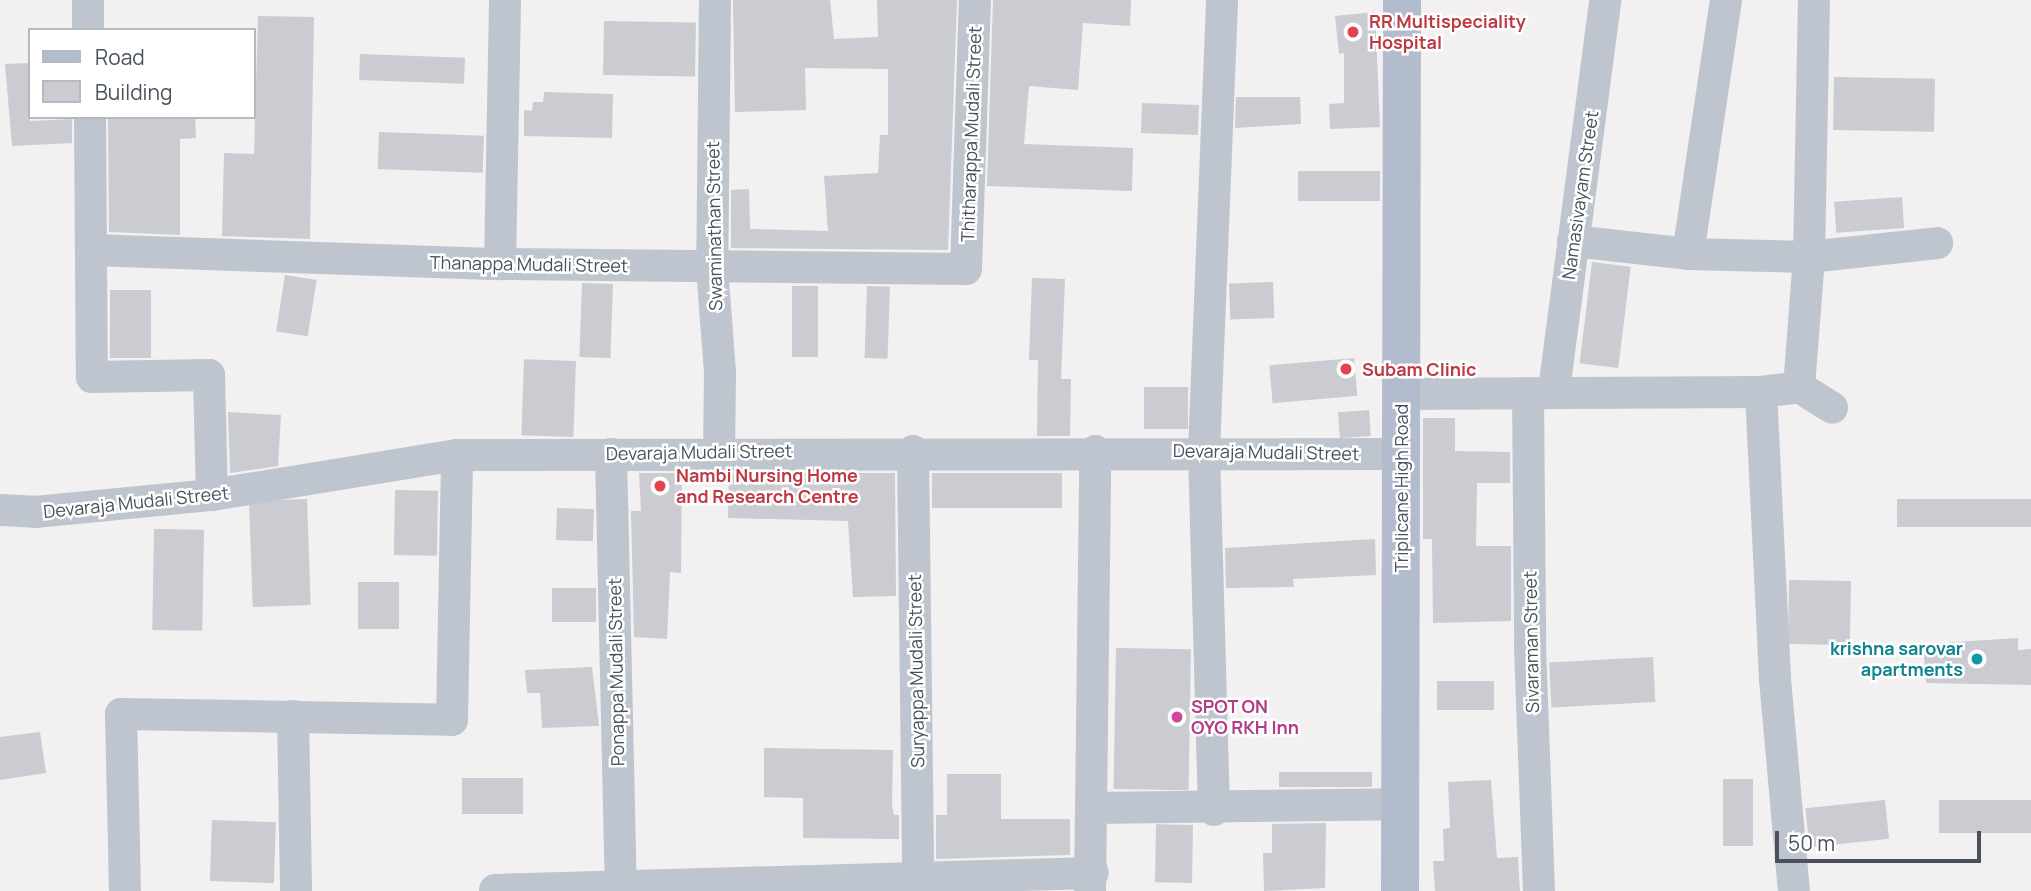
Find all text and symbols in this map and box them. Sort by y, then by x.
place label: RR Multispeciality Hospital [1369,11,1526,54]
marker: RR Multispeciality Hospital [1343,22,1363,42]
street label: Thitharappa Mudali Street [956,26,986,242]
legend [28,28,256,119]
text: Road [95,43,145,71]
text: Building [95,78,172,106]
street label: Namasivayam Street [1557,109,1603,281]
street label: Swaminathan Street [702,141,726,311]
street label: Thanappa Mudali Street [430,251,628,277]
place label: Subam Clinic [1362,358,1476,380]
marker: Subam Clinic [1336,359,1356,379]
street label: Triplicane High Road [1390,404,1412,572]
street label: Devaraja Mudali Street [606,440,792,464]
street label: Devaraja Mudali Street [1173,440,1359,464]
place label: Nambi Nursing Home and Research Centre [676,465,859,508]
marker: Nambi Nursing Home and Research Centre [650,476,670,496]
street label: Devaraja Mudali Street [42,482,230,522]
street label: Sivaraman Street [1519,571,1543,713]
street label: Suryappa Mudali Street [904,574,928,768]
street label: Ponappa Mudali Street [604,578,628,766]
place label: krishna sarovar apartments [1830,638,1963,680]
marker: krishna sarovar apartments [1969,651,1985,667]
place label: SPOT ON OYO RKH Inn [1191,696,1299,738]
marker: SPOT ON OYO RKH Inn [1169,709,1185,725]
scale bar [1779,818,1986,862]
text: 50 m [1788,829,1835,857]

